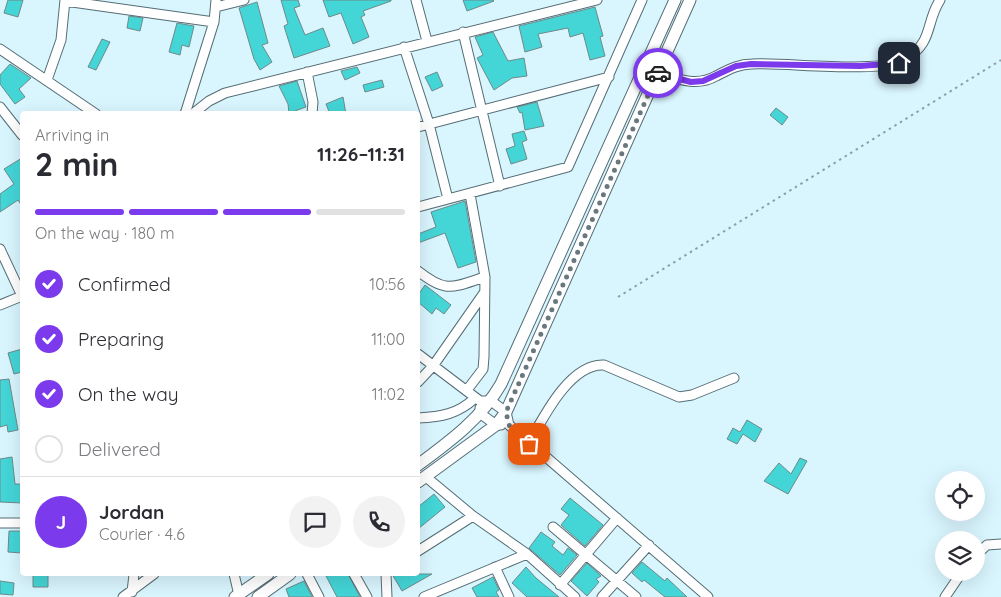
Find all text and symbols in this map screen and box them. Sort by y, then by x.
pin [878,42,920,84]
courier [633,48,683,98]
icon: home [885,49,913,77]
icon: car [644,59,672,87]
text: Arriving in [35,125,109,145]
text: 11:26–11:31 [317,142,405,166]
text: 2 min [35,144,118,184]
text: On the way · 180 m [35,223,175,243]
icon: check [35,270,63,298]
text: Confirmed [78,272,171,296]
text: 10:56 [369,274,405,294]
icon: check [35,325,63,353]
text: Preparing [78,327,164,351]
text: 11:00 [371,329,405,349]
icon: check [35,380,63,408]
text: On the way [78,382,179,406]
text: 11:02 [372,384,405,404]
pin [508,423,550,465]
icon: bag [515,430,543,458]
text: Delivered [78,437,161,461]
map controls [935,471,985,581]
button: locate [935,471,985,521]
button: chat [289,496,341,548]
button: phone [353,496,405,548]
text: Jordan [99,500,164,524]
text: J [56,510,66,534]
text: Courier · 4.6 [99,524,185,544]
button: layers [935,531,985,581]

